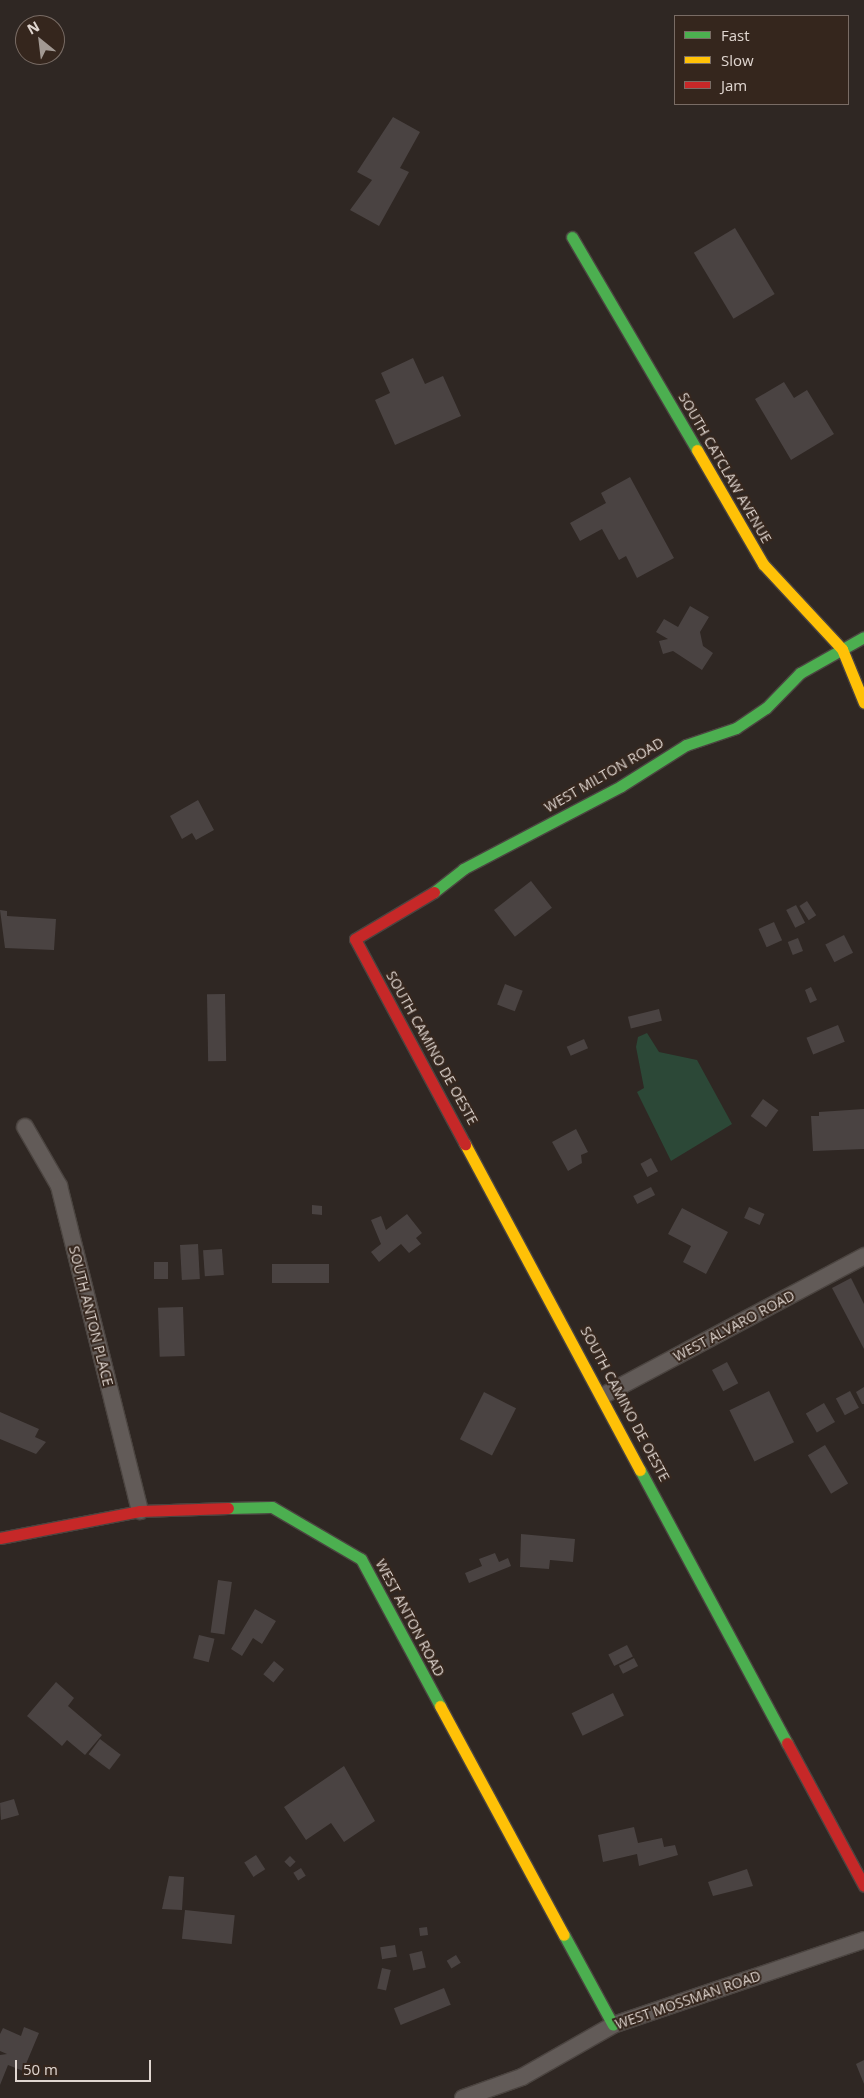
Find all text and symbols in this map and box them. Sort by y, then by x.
north arrow [15,15,65,65]
legend [674,15,849,105]
text: N [23,16,43,38]
text: Fast [721,25,750,45]
text: Slow [721,50,754,70]
text: Jam [721,75,747,95]
street label: SOUTH CATCLAW AVENUE [675,390,775,546]
street label: WEST MILTON ROAD [541,734,667,816]
street label: SOUTH CAMINO DE OESTE [383,968,481,1128]
street label: SOUTH ANTON PLACE [65,1244,117,1388]
street label: WEST ALVARO ROAD [671,1287,797,1365]
street label: SOUTH CAMINO DE OESTE [577,1324,673,1484]
street label: WEST ANTON ROAD [372,1556,448,1680]
street label: WEST MOSSMAN ROAD [613,1967,763,2033]
scale bar [18,2050,154,2082]
text: 50 m [23,2059,58,2079]

